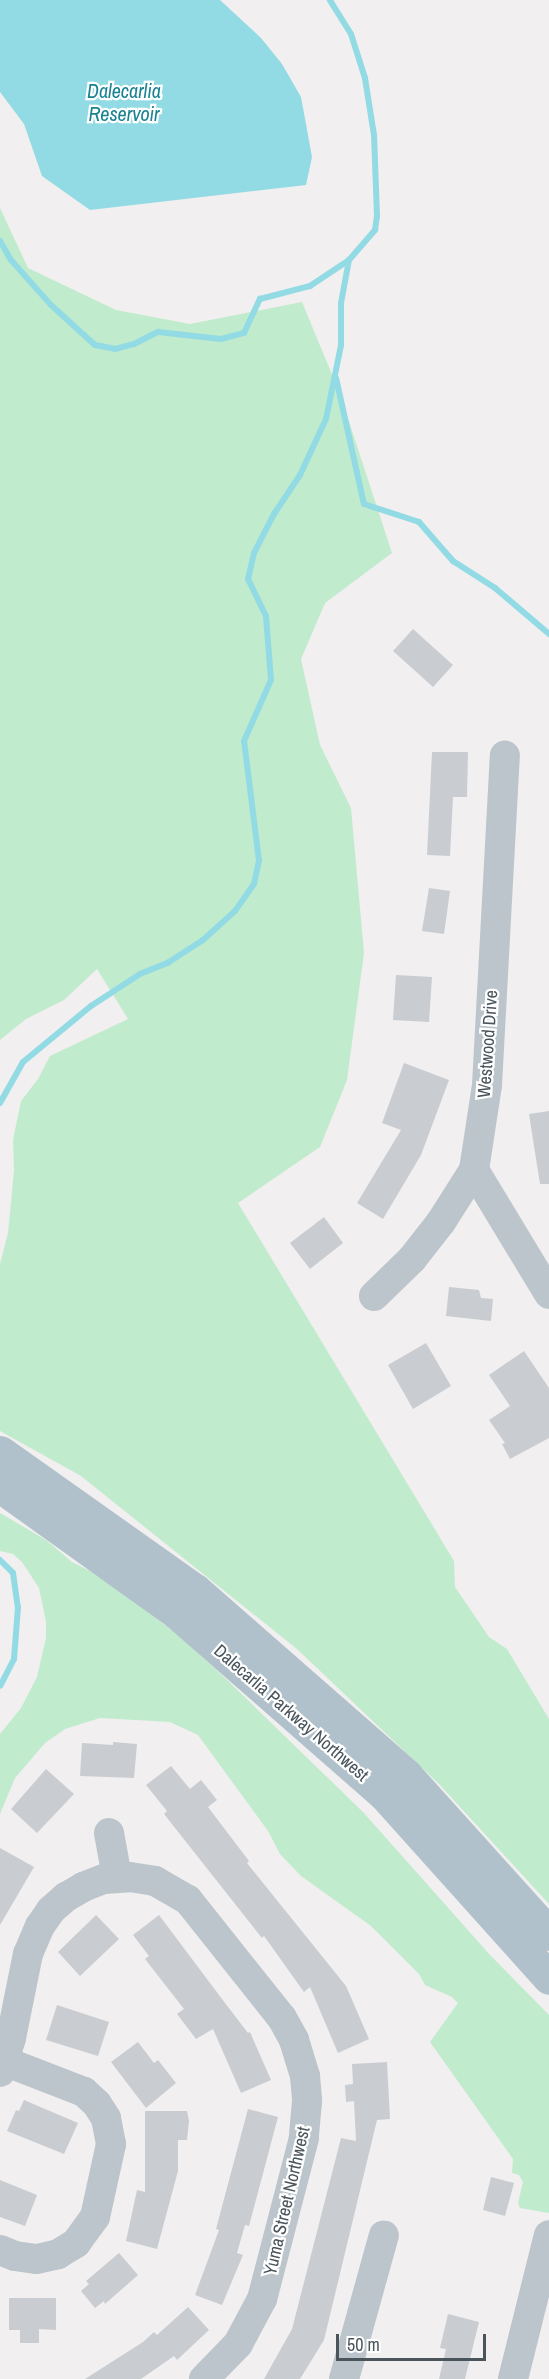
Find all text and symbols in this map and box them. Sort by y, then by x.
water label: Dalecarlia Reservoir [87,79,161,126]
street label: Westwood Drive [473,989,503,1099]
street label: Dalecarlia Parkway Northwest [209,1640,373,1786]
street label: Yuma Street Northwest [259,2125,315,2277]
scale bar [339,2322,489,2360]
text: 50 m [347,2332,380,2357]

